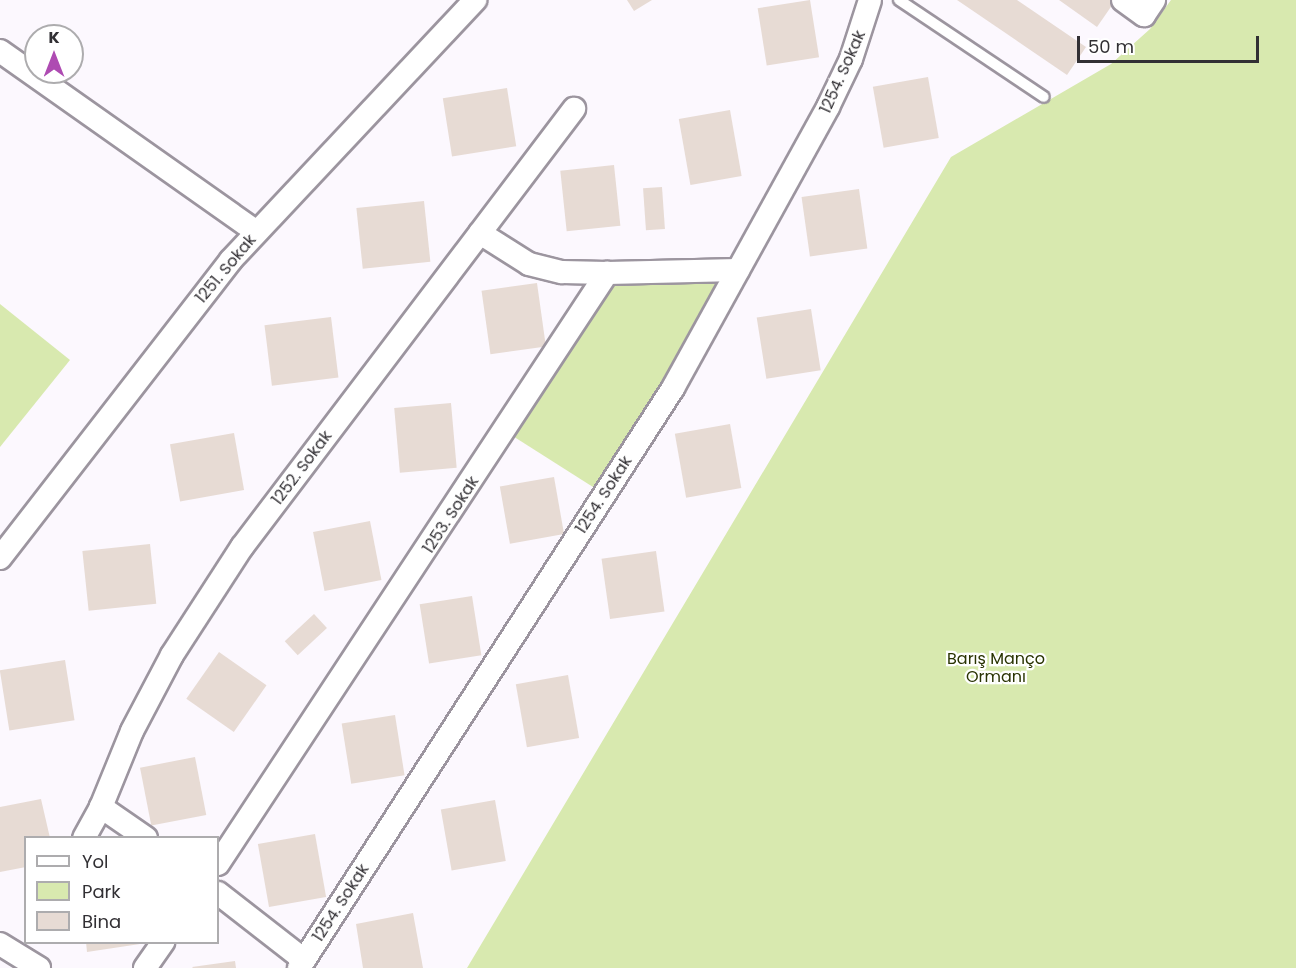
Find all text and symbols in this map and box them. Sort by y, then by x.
north arrow [24,24,84,84]
scale bar [1080,24,1262,62]
text: K [48,26,60,49]
street label: 1254. Sokak [816,27,870,117]
text: 50 m [1088,34,1134,59]
street label: 1251. Sokak [192,231,260,307]
street label: 1252. Sokak [268,427,336,509]
street label: 1254. Sokak [572,452,636,538]
street label: 1253. Sokak [419,473,483,557]
park label: Barış Manço Ormanı [947,649,1045,687]
legend [24,836,219,944]
text: Yol [82,849,108,874]
street label: 1254. Sokak [309,860,373,946]
text: Park [82,879,121,904]
text: Bina [82,909,121,934]

